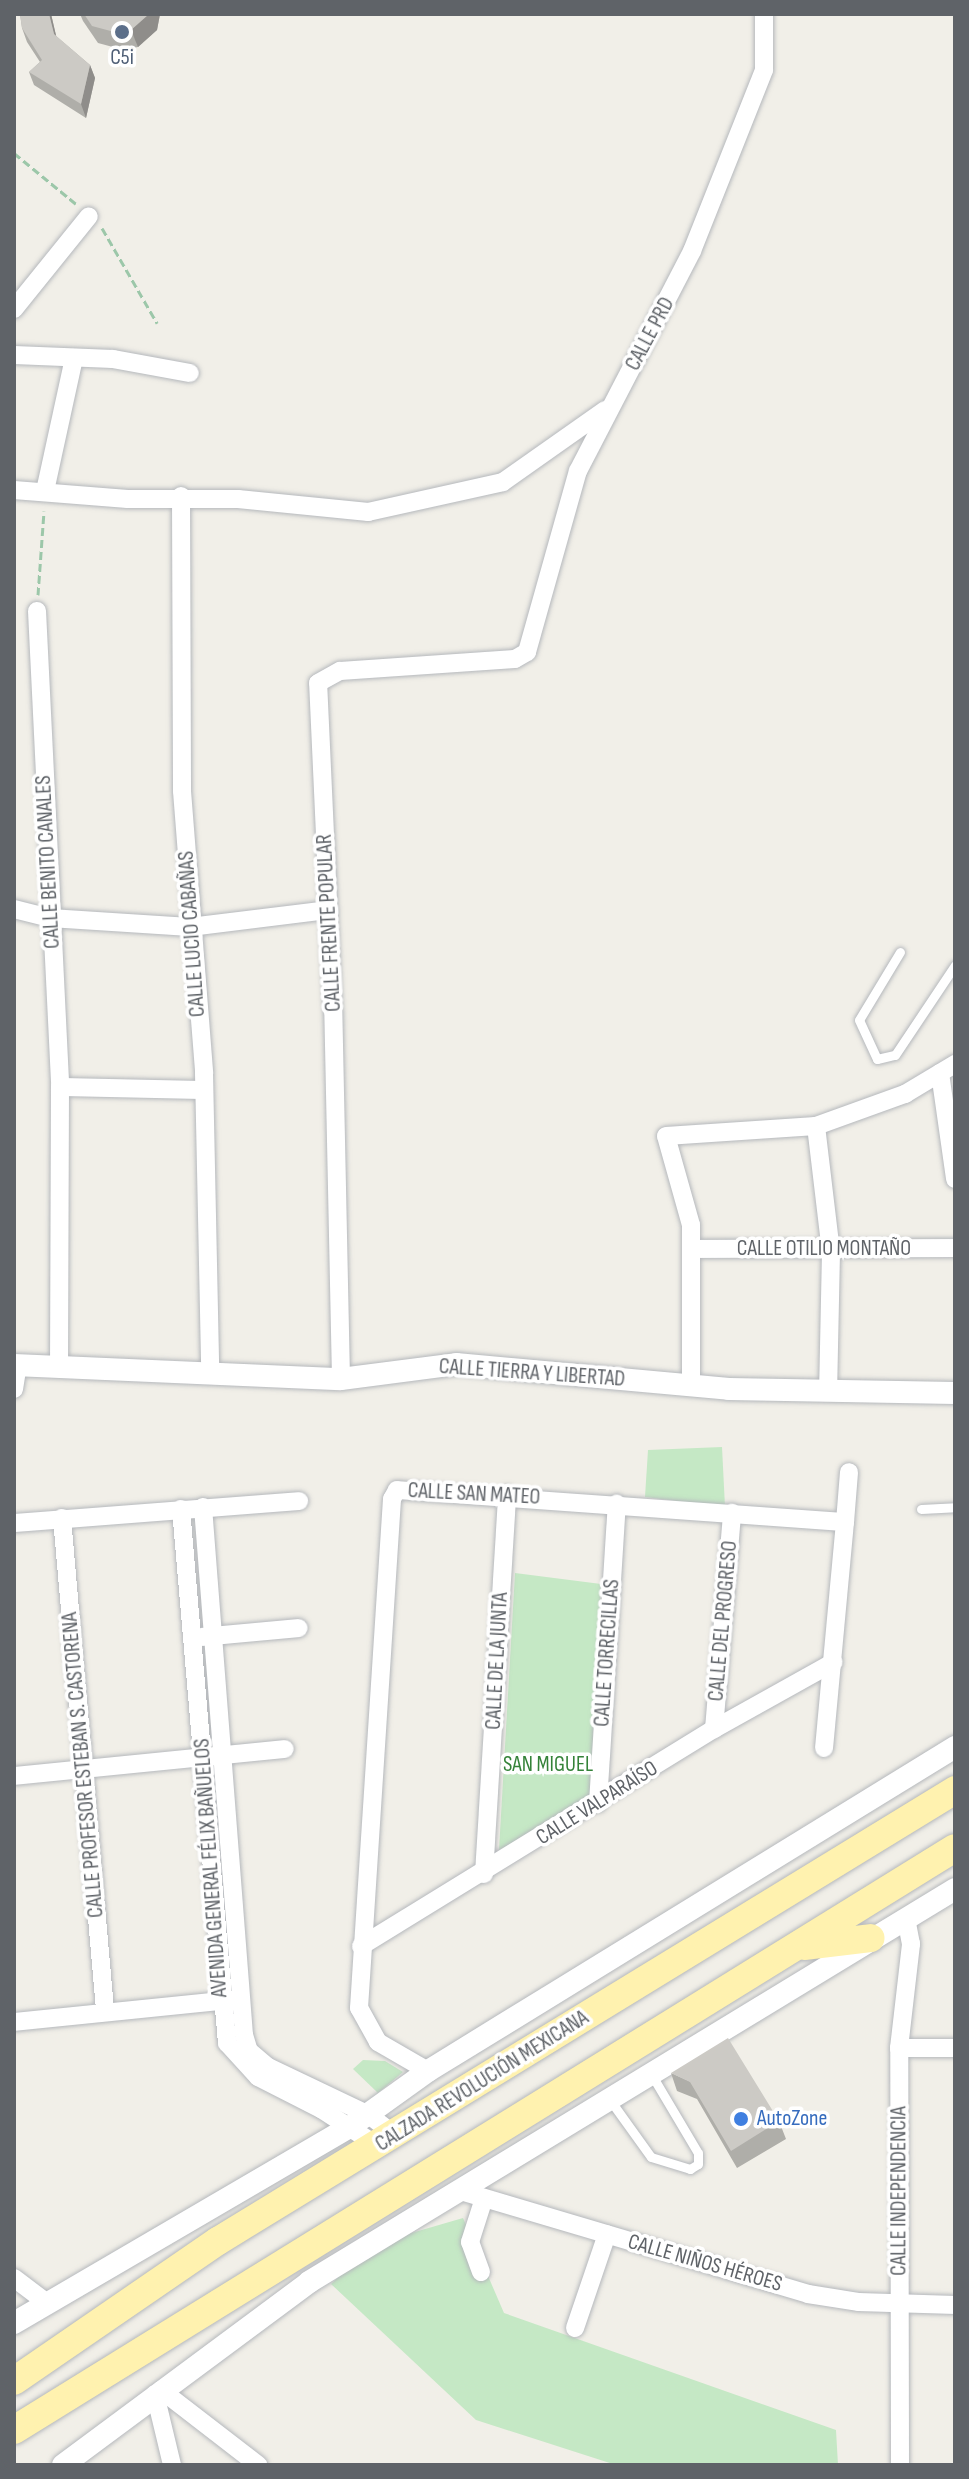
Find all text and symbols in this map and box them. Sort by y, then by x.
marker: C5i [113,23,131,41]
place label: C5i [110,45,134,71]
street label: CALLE PRD [620,293,680,375]
street label: CALLE BENITO CANALES [30,775,66,949]
street label: CALLE FRENTE POPULAR [311,834,347,1012]
street label: CALLE LUCIO CABAÑAS [173,850,211,1018]
street label: CALLE OTILIO MONTAÑO [737,1236,911,1262]
street label: CALLE TIERRA Y LIBERTAD [438,1353,626,1393]
street label: CALLE SAN MATEO [407,1477,541,1511]
street label: CALLE DEL PROGRESO [703,1540,743,1702]
street label: CALLE TORRECILLAS [589,1578,625,1728]
street label: CALLE DE LA JUNTA [480,1592,514,1730]
street label: CALLE PROFESOR ESTEBAN S. CASTORENA [56,1611,110,1919]
street label: AVENIDA GENERAL FÉLIX BAÑUELOS [189,1738,233,1998]
park label: SAN MIGUEL [503,1752,593,1778]
street label: CALLE VALPARAÍSO [531,1755,663,1851]
street label: CALZADA REVOLUCIÓN MEXICANA [371,2005,593,2157]
place label: AutoZone [757,2106,827,2132]
street label: CALLE INDEPENDENCIA [886,2106,912,2276]
marker: AutoZone [732,2110,750,2128]
street label: CALLE NIÑOS HÉROES [625,2228,785,2298]

